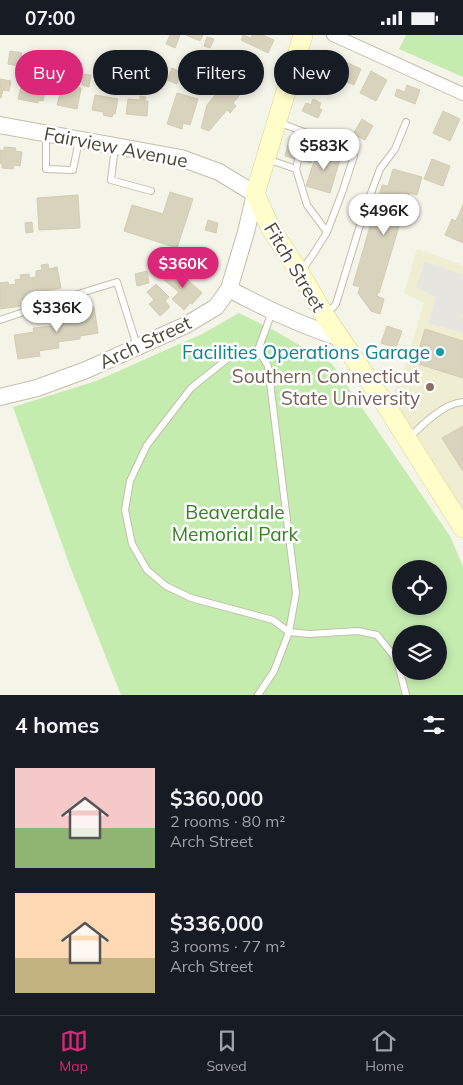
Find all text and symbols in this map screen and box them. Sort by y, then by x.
text: 07:00 [25,6,75,30]
chip: Buy [15,50,83,95]
chip: Rent [93,50,168,95]
chip: Filters [178,50,264,95]
chip: New [274,50,349,95]
street label: Fairview Avenue [42,121,190,173]
pin: $583K [289,129,359,171]
text: $583K [299,135,349,155]
pin: $496K [349,193,419,236]
text: $496K [359,200,409,220]
street label: Fitch Street [259,218,331,316]
pin: $360K [148,247,218,289]
text: $360K [158,253,208,273]
pin: $336K [22,291,92,333]
text: $336K [32,297,82,317]
street label: Arch Street [95,310,195,374]
place label: Facilities Operations Garage [182,340,430,364]
marker: Facilities Operations Garage [434,346,446,358]
place label: Southern Connecticut State University [232,364,420,410]
marker: Southern Connecticut State University [424,381,436,393]
park label: Beaverdale Memorial Park [172,500,298,546]
map controls [392,560,447,680]
button: locate [392,560,447,615]
button: layers [392,625,447,680]
icon: filters [420,711,448,739]
text: 4 homes [15,712,99,738]
text: $360,000 [170,785,263,811]
icon: home [55,788,115,848]
text: 2 rooms · 80 m² [170,811,285,831]
text: Arch Street [170,831,253,851]
text: $336,000 [170,910,263,936]
icon: home [55,913,115,973]
text: 3 rooms · 77 m² [170,936,285,956]
text: Arch Street [170,956,253,976]
tab: Map [59,1027,88,1075]
tab: Saved [206,1027,247,1075]
tab: Home [365,1027,404,1075]

